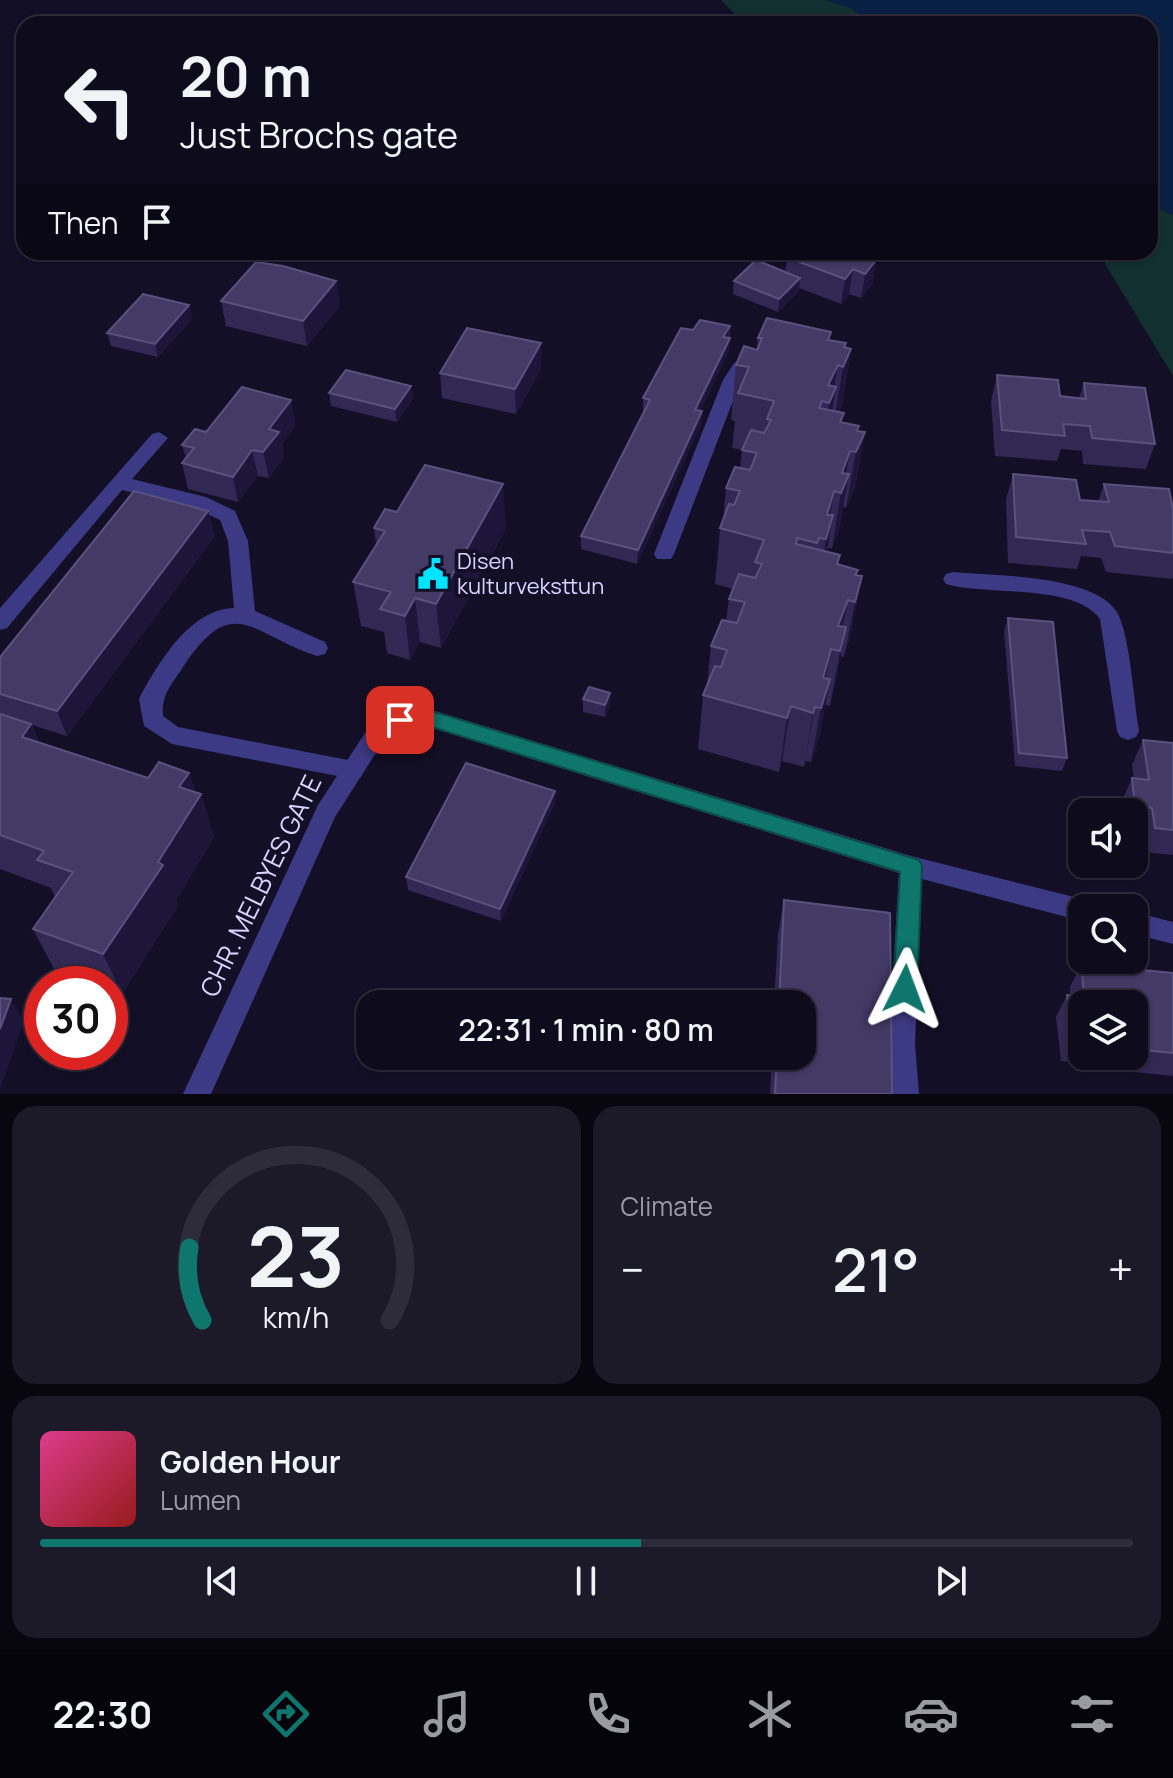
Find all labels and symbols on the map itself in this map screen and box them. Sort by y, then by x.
place label: Disen kulturveksttun [457,546,604,601]
public building icon: Disen kulturveksttun [416,557,450,591]
pin [366,686,434,754]
street label: CHR. MELBYES GATE [191,769,329,1002]
position arrow [863,947,947,1031]
speed limit sign: 30 [24,966,128,1070]

